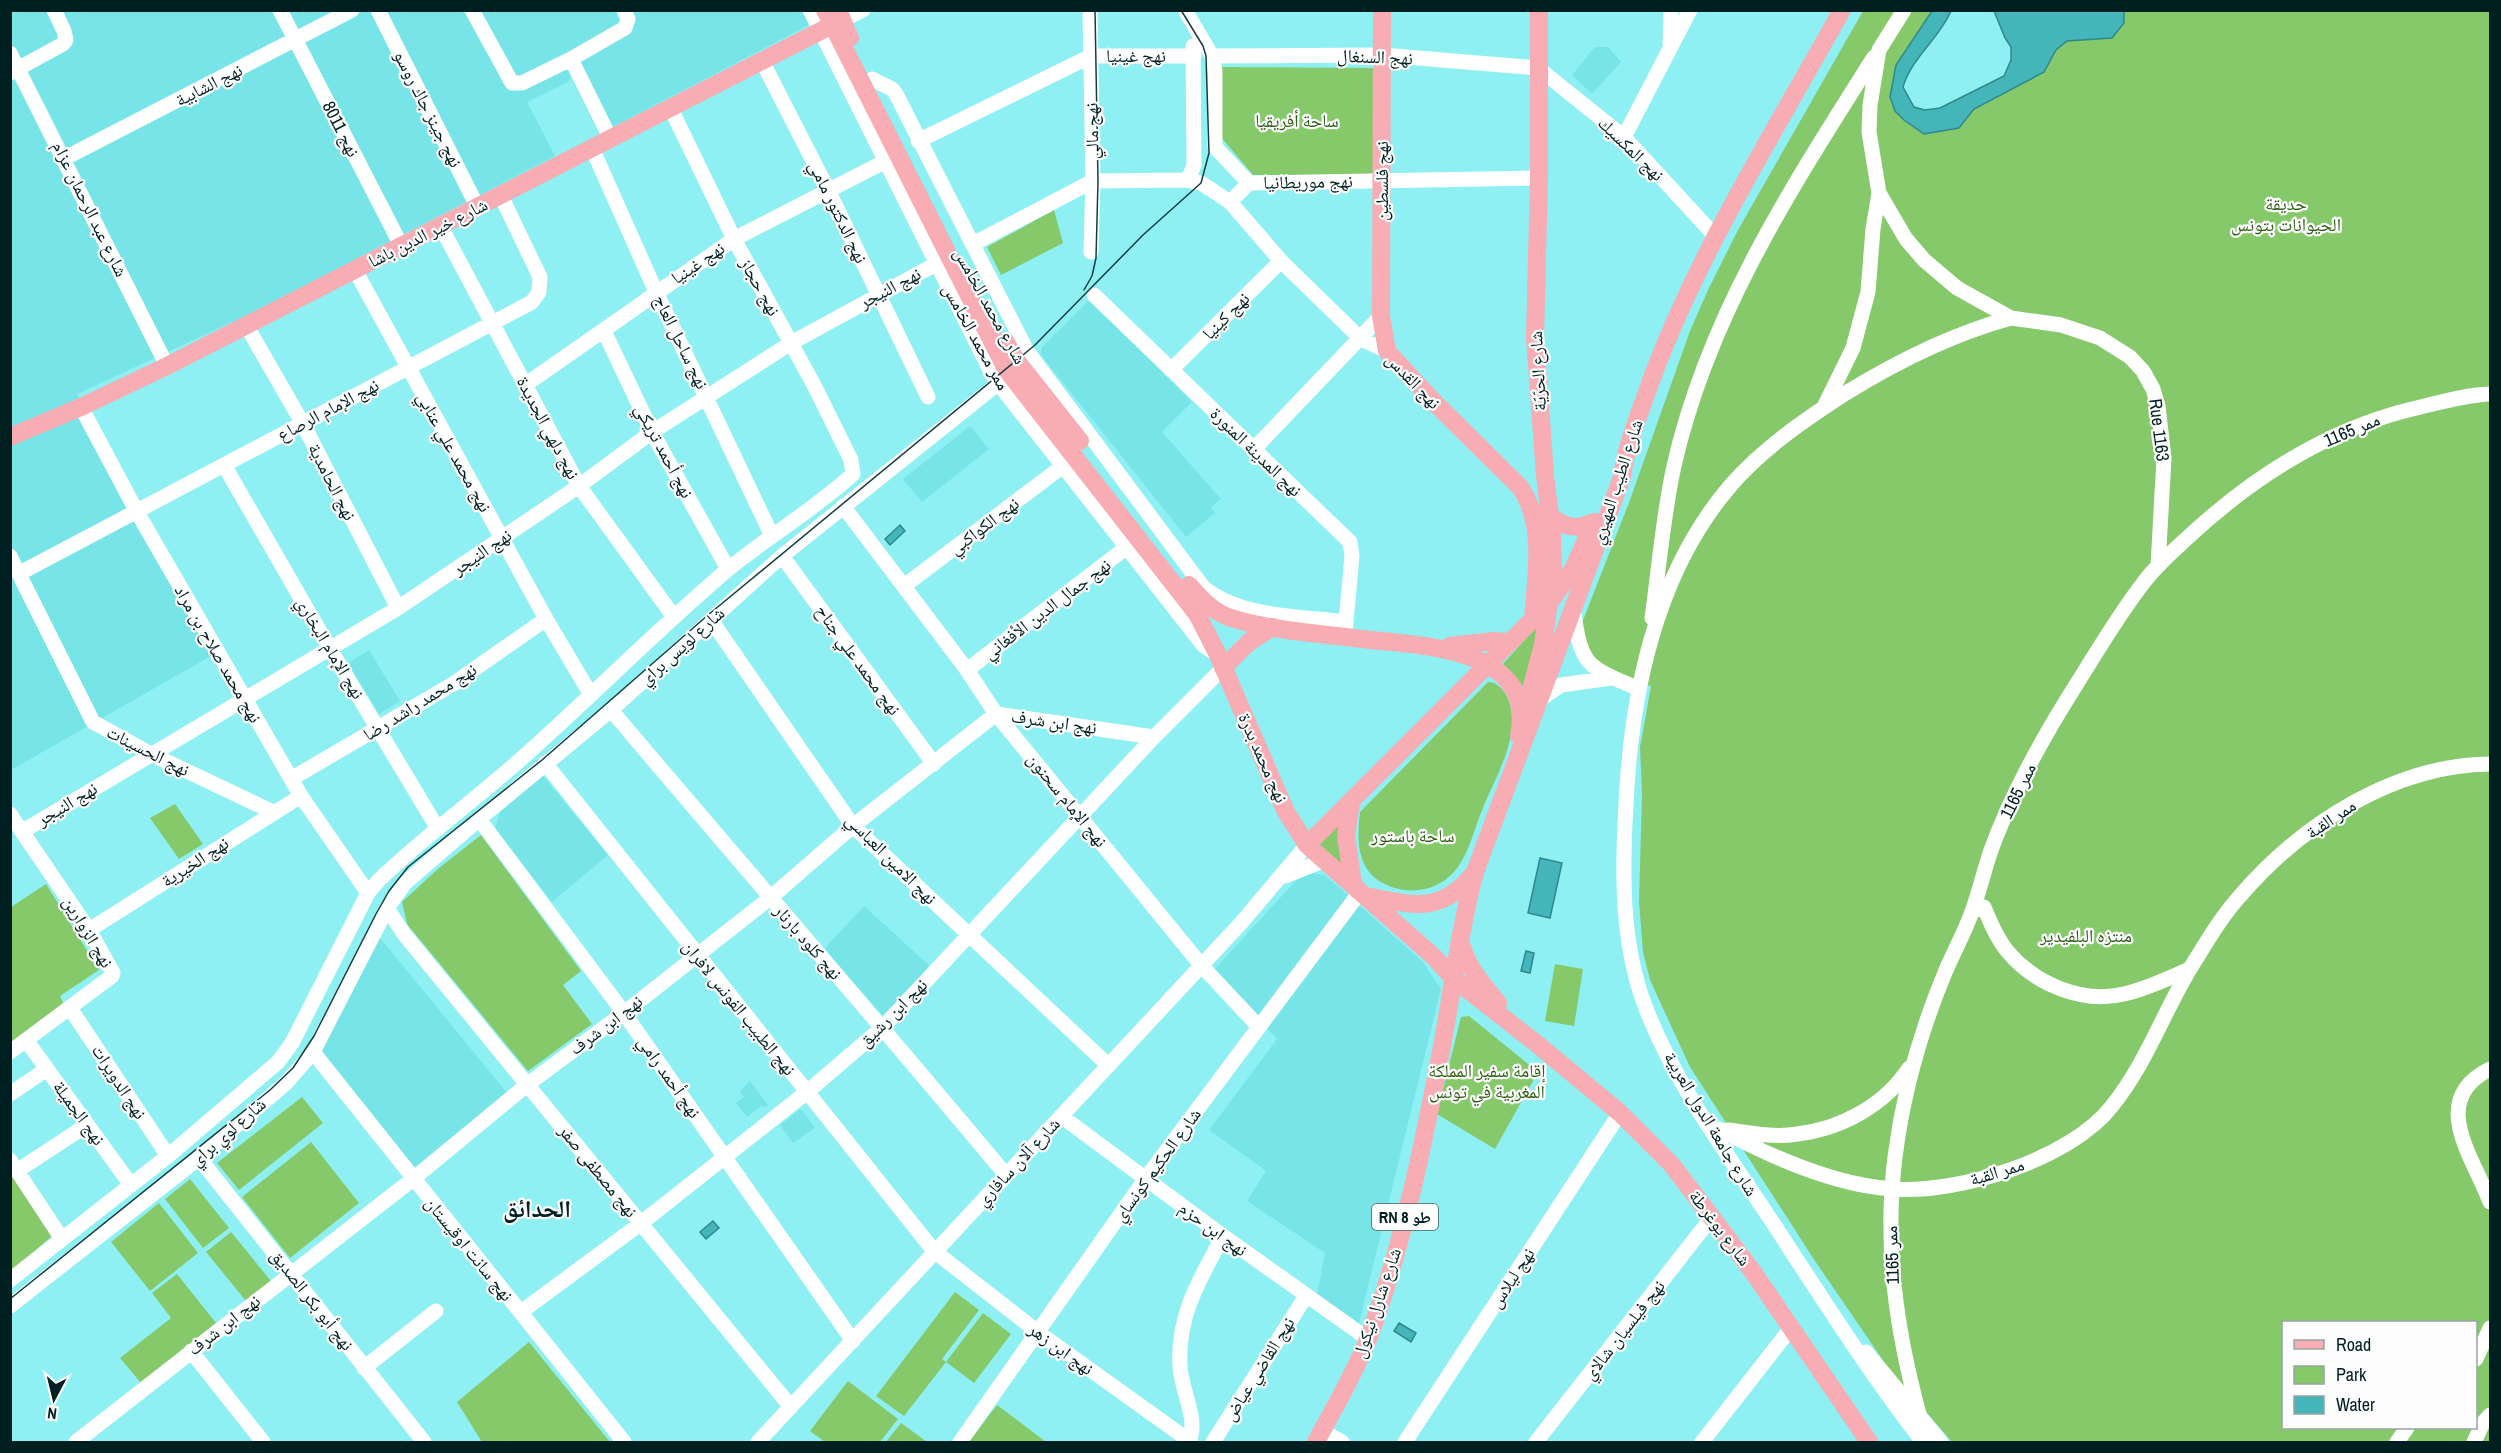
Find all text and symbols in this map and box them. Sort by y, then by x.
street label: نهج غينيا [1106,43,1166,68]
street label: نهج السنغال [1337,43,1413,70]
street label: نهج جينز جاك روسو [388,46,469,172]
street label: نهج الشابية [171,57,247,112]
street label: نهج 8011 [317,97,366,161]
street label: نهج مالي [1079,102,1107,160]
park label: ساحة أفريقيا [1255,108,1339,133]
street label: نهج المكسيك [1593,111,1670,187]
street label: شارع عبد الرحمان عزام [47,137,134,281]
street label: نهج فلسطين [1369,141,1394,221]
street label: نهج الدكتور مامي [801,156,874,268]
street label: نهج موريطانيا [1263,168,1353,195]
park label: حديقة الحيوانات بتونس [2231,191,2341,237]
street label: شارع خير الدين باشا [364,192,492,273]
street label: نهج غينيا [666,235,730,290]
street label: شارع محمد الخامس [948,243,1033,369]
street label: نهج حجاز [734,252,787,320]
street label: نهج النيجر [853,261,925,315]
street label: ممر محمد الخامس [937,279,1016,395]
street label: نهج كينيا [1196,286,1255,345]
street label: نهج ساحل العاج [648,290,715,393]
street label: شارع الحرّيّة [1523,330,1552,412]
street label: نهج القدس [1380,347,1447,414]
street label: نهج الإمام الرصاع [272,372,383,447]
street label: نهج دلهي الجديدة [509,372,586,485]
street label: نهج محمد علي عنابي [409,387,498,518]
street label: Rue 1163 [2143,397,2176,463]
street label: نهج أحمد تريكي [627,399,700,504]
street label: نهج المدينة المنورة [1205,401,1308,502]
street label: ممر 1165 [2320,407,2384,453]
street label: شارع الطيب المهيري [1585,416,1651,548]
street label: نهج الحامدية [302,439,363,525]
street label: نهج الكواكبي [943,491,1026,562]
street label: نهج النيجر [446,522,517,581]
street label: نهج جمال الدين الأفغاني [978,552,1117,667]
street label: نهج محمد صلاح بن مراد [169,580,268,727]
street label: نهج الإمام البخاري [288,592,371,705]
street label: نهج محمد علي جناح [808,599,907,722]
street label: شارع لويس براي [634,601,731,693]
street label: نهج محمد راشد رضا [358,657,481,746]
street label: نهج ابن شرف [1010,703,1099,740]
street label: نهج محمد بدرة [1233,709,1294,807]
street label: نهج الحسينات [102,719,194,782]
street label: نهج الإمام سحنون [1021,747,1113,852]
street label: ممر 1165 [1993,759,2042,823]
street label: نهج النيجر [31,776,102,832]
street label: ممر القبة [2301,793,2361,844]
street label: نهج الامين العباسي [838,807,943,912]
park label: ساحة باستور [1370,823,1455,848]
street label: نهج الخيرية [156,830,233,893]
street label: نهج الزوارين [57,891,120,972]
street label: نهج كلود بارنار [768,898,848,985]
park label: منتزه البلفيدير [2039,923,2132,948]
street label: نهج الطبيب الفونس لافران [677,935,802,1081]
street label: نهج ابن رشيق [852,972,933,1053]
street label: نهج ابن شرف [564,989,648,1061]
street label: نهج أحمد رامي [630,1030,707,1125]
street label: نهج الدويرات [86,1039,153,1124]
street label: شارع جامعة الدول العربية [1658,1047,1765,1201]
park label: إقامة سفير المملكة المغربية في تونس [1428,1058,1546,1107]
street label: نهج الجميلة [47,1075,111,1150]
street label: شارع لوي براي [184,1092,273,1174]
street label: شارع الحكيم كونساي [1107,1103,1209,1228]
street label: شارع آلان سافاري [970,1112,1067,1213]
street label: نهج مصطفى صفر [552,1118,644,1223]
street label: ممر القبة [1967,1151,2027,1192]
street label: شارع يوغرطة [1684,1185,1757,1271]
street label: نهج سانت اوقيستان [419,1191,520,1306]
district label: الحدائق [503,1192,571,1224]
street label: نهج ابن حزم [1174,1195,1253,1262]
road number: RN 8 طو [1372,1204,1438,1230]
street label: ممر 1165 [1878,1225,1905,1285]
street label: نهج ليلاس [1483,1243,1540,1313]
street label: نهج أبو بكر الصديق [265,1244,360,1356]
street label: شارع شارل نيكول [1346,1244,1407,1361]
street label: نهج فيلسيان شالاي [1577,1274,1673,1387]
street label: نهج ابن شرف [182,1288,265,1361]
street label: نهج القاضي عياض [1217,1312,1303,1427]
street label: نهج ابن زهر [1023,1316,1099,1381]
legend [2282,1321,2477,1429]
text: Road [2336,1332,2371,1357]
text: Park [2336,1362,2367,1387]
north arrow [24,1369,84,1429]
text: Water [2336,1392,2375,1417]
text: N [46,1402,58,1425]

